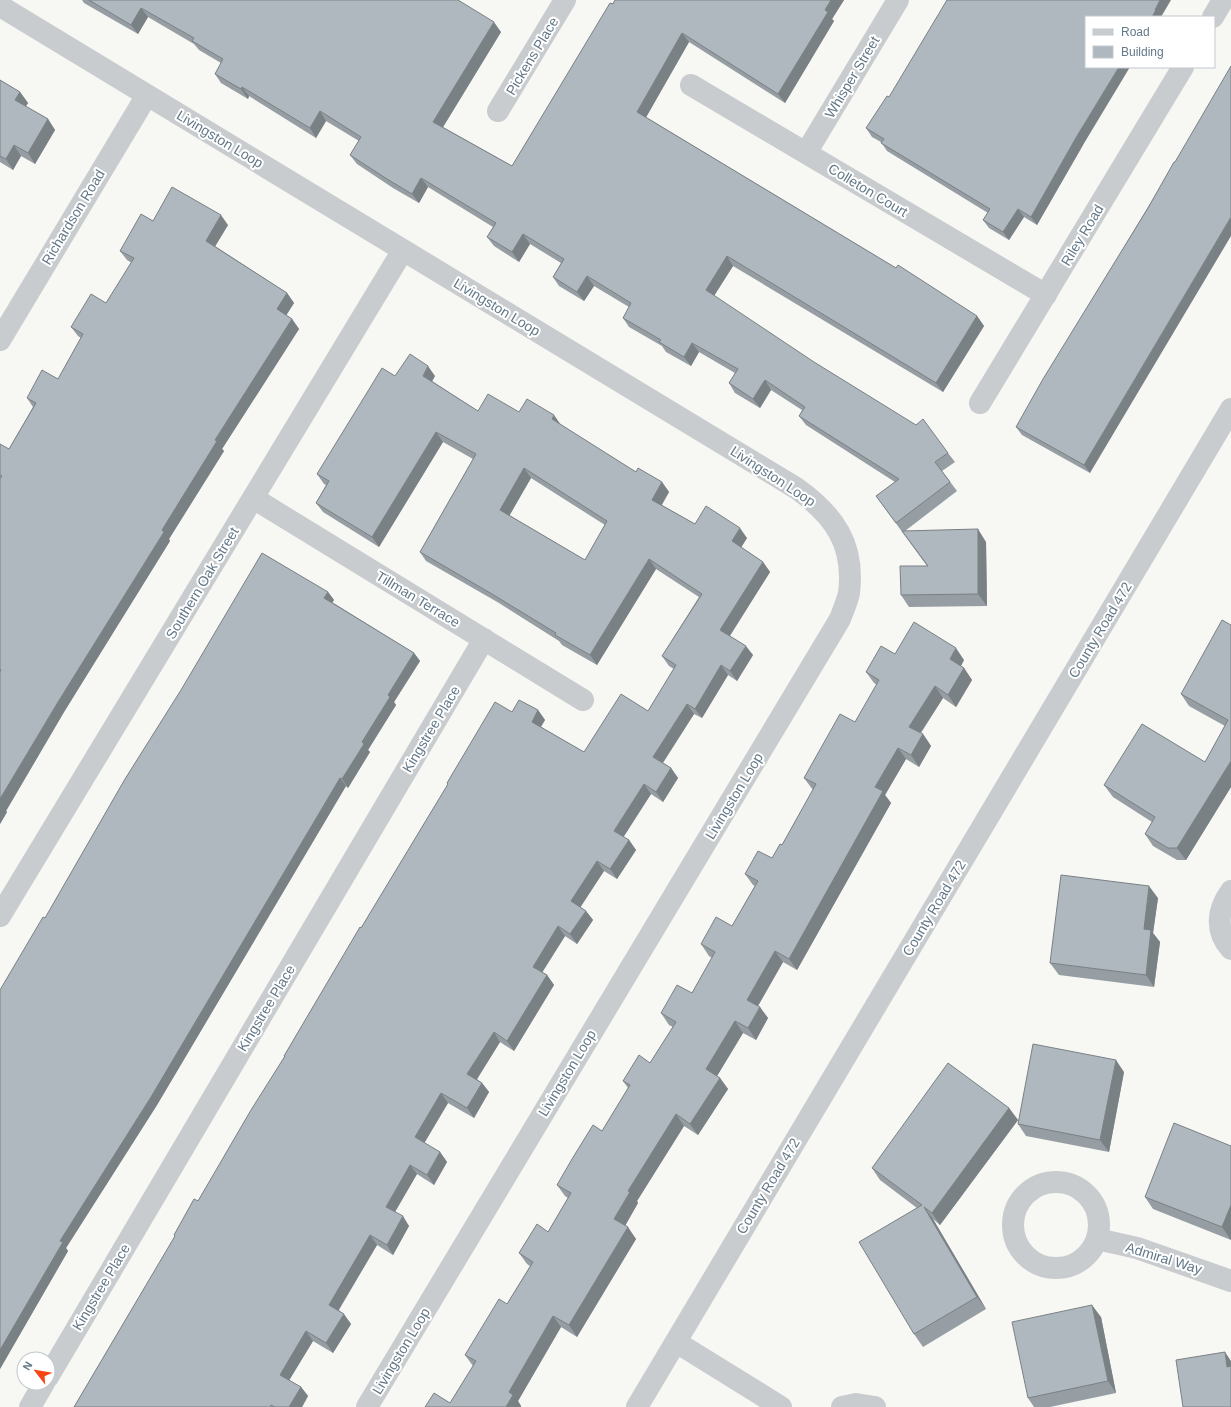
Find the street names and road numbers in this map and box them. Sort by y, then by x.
street label: Pickens Place [502,14,562,98]
street label: Whisper Street [821,33,883,121]
street label: Livingston Loop [174,107,266,171]
street label: Colleton Court [826,160,911,220]
street label: Richardson Road [38,167,108,267]
street label: Riley Road [1058,202,1106,268]
street label: Livingston Loop [451,275,543,339]
street label: Livingston Loop [728,443,819,510]
street label: Southern Oak Street [162,524,242,642]
street label: Tillman Terrace [373,568,463,630]
street label: County Road 472 [1065,579,1135,681]
street label: Kingstree Place [399,683,463,775]
street label: Livingston Loop [702,750,766,842]
street label: County Road 472 [899,857,969,959]
street label: Kingstree Place [234,962,298,1054]
street label: Livingston Loop [535,1027,599,1119]
street label: County Road 472 [733,1135,803,1237]
street label: Admiral Way [1124,1239,1204,1277]
street label: Kingstree Place [69,1241,133,1333]
street label: Livingston Loop [369,1305,433,1397]

